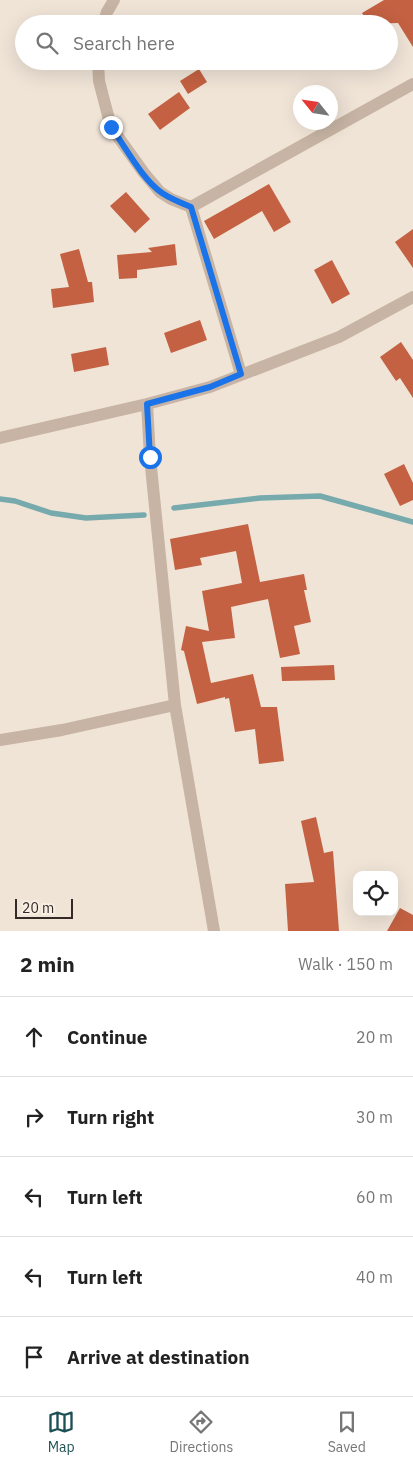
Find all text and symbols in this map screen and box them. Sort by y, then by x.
search box [15,15,398,70]
icon: search [33,29,61,57]
text: Search here [73,31,175,55]
north arrow [293,85,338,130]
route end [100,116,123,139]
route start [139,446,162,469]
map controls [353,871,398,916]
button: locate [353,871,398,916]
scale bar [15,896,72,919]
text: 20 m [22,899,54,917]
text: 2 min [20,950,75,978]
text: Walk · 150 m [298,954,393,974]
icon: ahead [20,1023,48,1051]
text: Continue [67,1025,147,1049]
text: 20 m [356,1027,393,1047]
icon: right [20,1103,48,1131]
text: Turn right [67,1105,154,1129]
text: 30 m [356,1107,393,1127]
icon: left [20,1183,48,1211]
text: Turn left [67,1185,143,1209]
text: 60 m [356,1187,393,1207]
icon: left [20,1263,48,1291]
text: Turn left [67,1265,143,1289]
text: 40 m [356,1267,393,1287]
icon: arrive [20,1343,48,1371]
text: Arrive at destination [67,1345,250,1369]
tab: Map [47,1408,75,1456]
tab: Directions [170,1408,233,1456]
tab: Saved [328,1408,366,1456]

